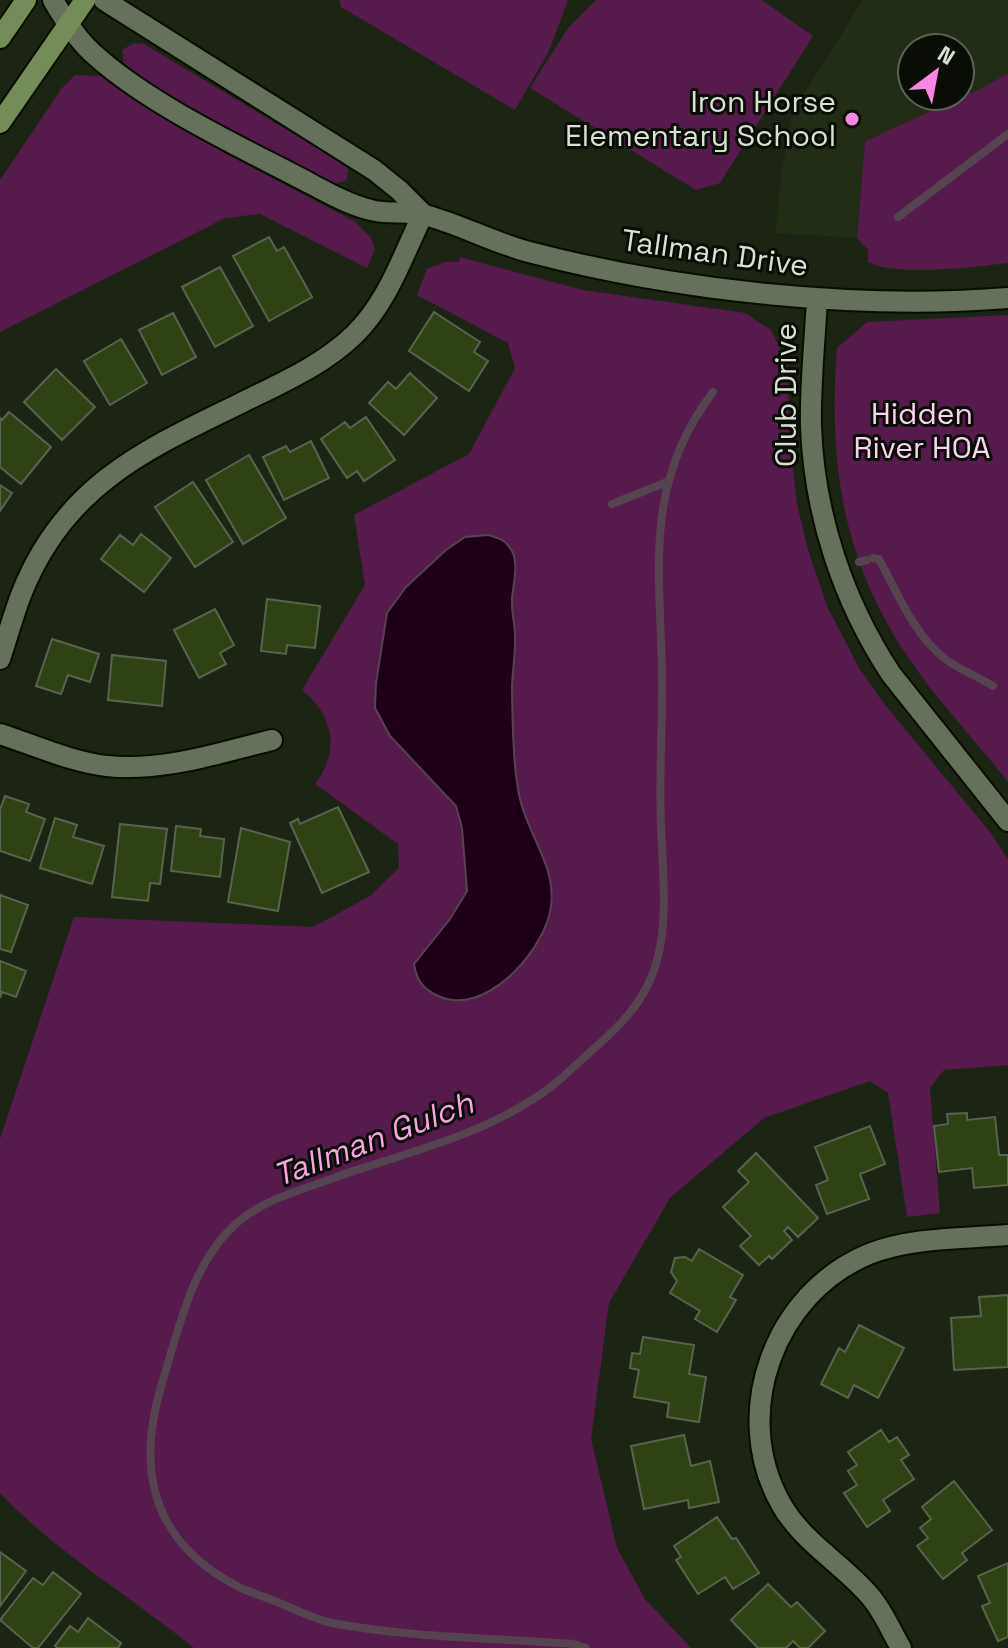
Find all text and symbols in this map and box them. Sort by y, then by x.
north arrow [896,32,976,112]
text: N [933,39,960,71]
place label: Iron Horse Elementary School [565,82,836,155]
marker: Iron Horse Elementary School [843,110,861,128]
street label: Tallman Drive [619,220,811,285]
street label: Club Drive [766,323,805,467]
park label: Hidden River HOA [854,394,991,467]
water label: Tallman Gulch [267,1082,480,1196]

